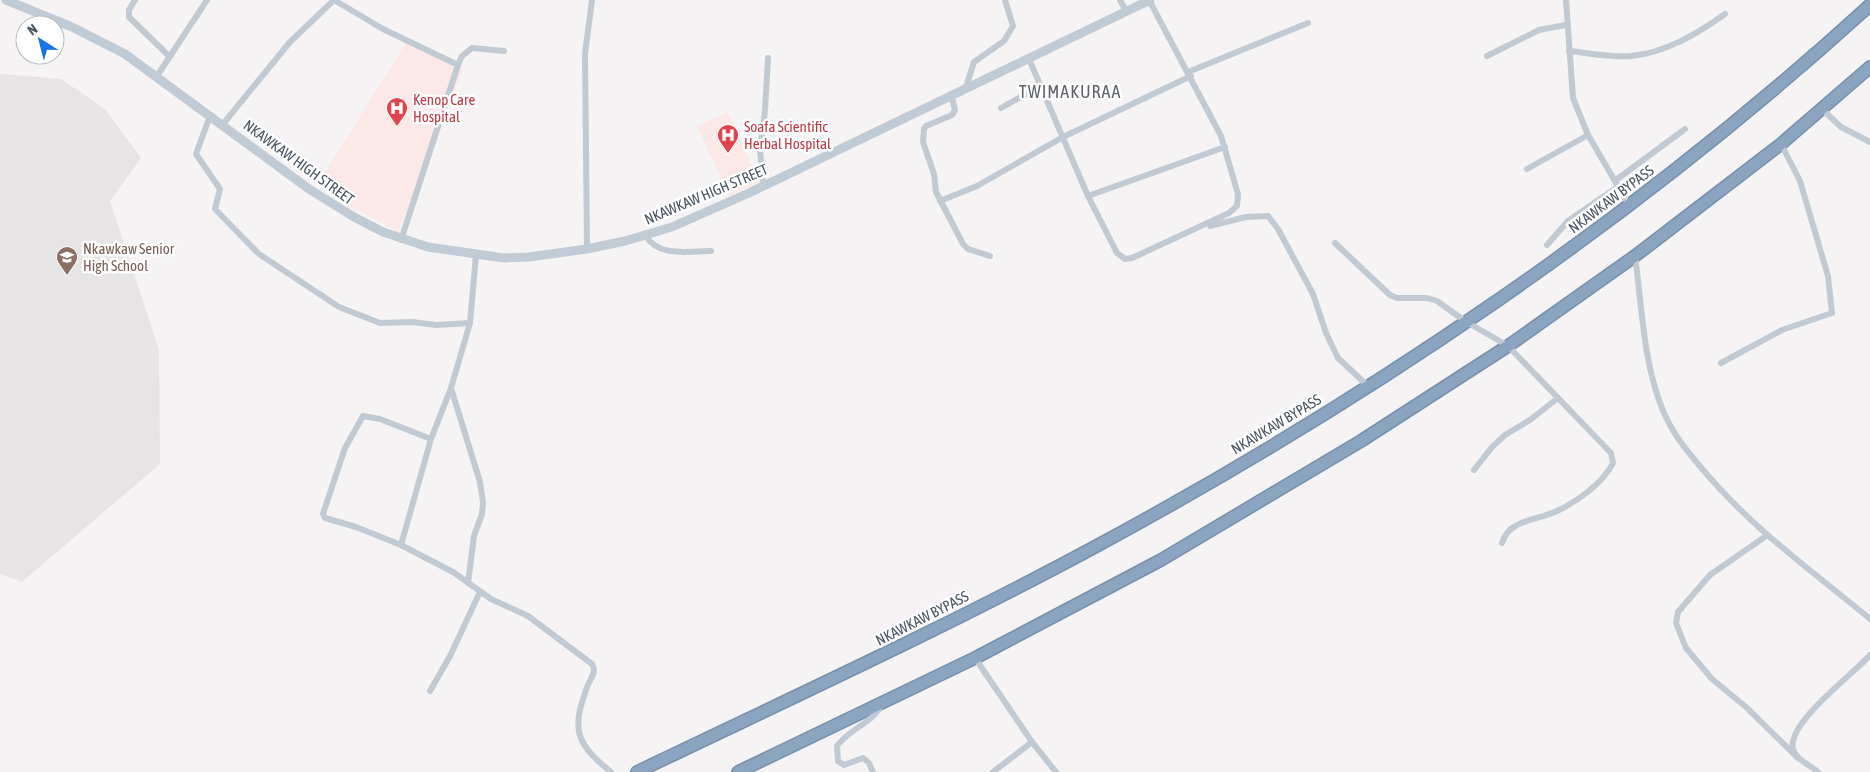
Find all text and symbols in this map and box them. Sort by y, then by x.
north arrow [15,15,65,65]
text: N [24,21,40,38]
district label: TWIMAKURAA [1019,81,1121,102]
place label: Kenop Care Hospital [413,91,476,125]
hospital icon: Kenop Care Hospital [385,96,409,127]
street label: NKAWKAW HIGH STREET [240,116,358,208]
place label: Soafa Scientific Herbal Hospital [744,118,831,152]
hospital icon: Soafa Scientific Herbal Hospital [716,123,740,154]
street label: NKAWKAW HIGH STREET [642,160,771,228]
street label: NKAWKAW BYPASS [1565,162,1657,236]
place label: Nkawkaw Senior High School [83,240,175,274]
school or university icon: Nkawkaw Senior High School [55,245,79,276]
street label: NKAWKAW BYPASS [1228,390,1324,458]
street label: NKAWKAW BYPASS [873,587,971,649]

